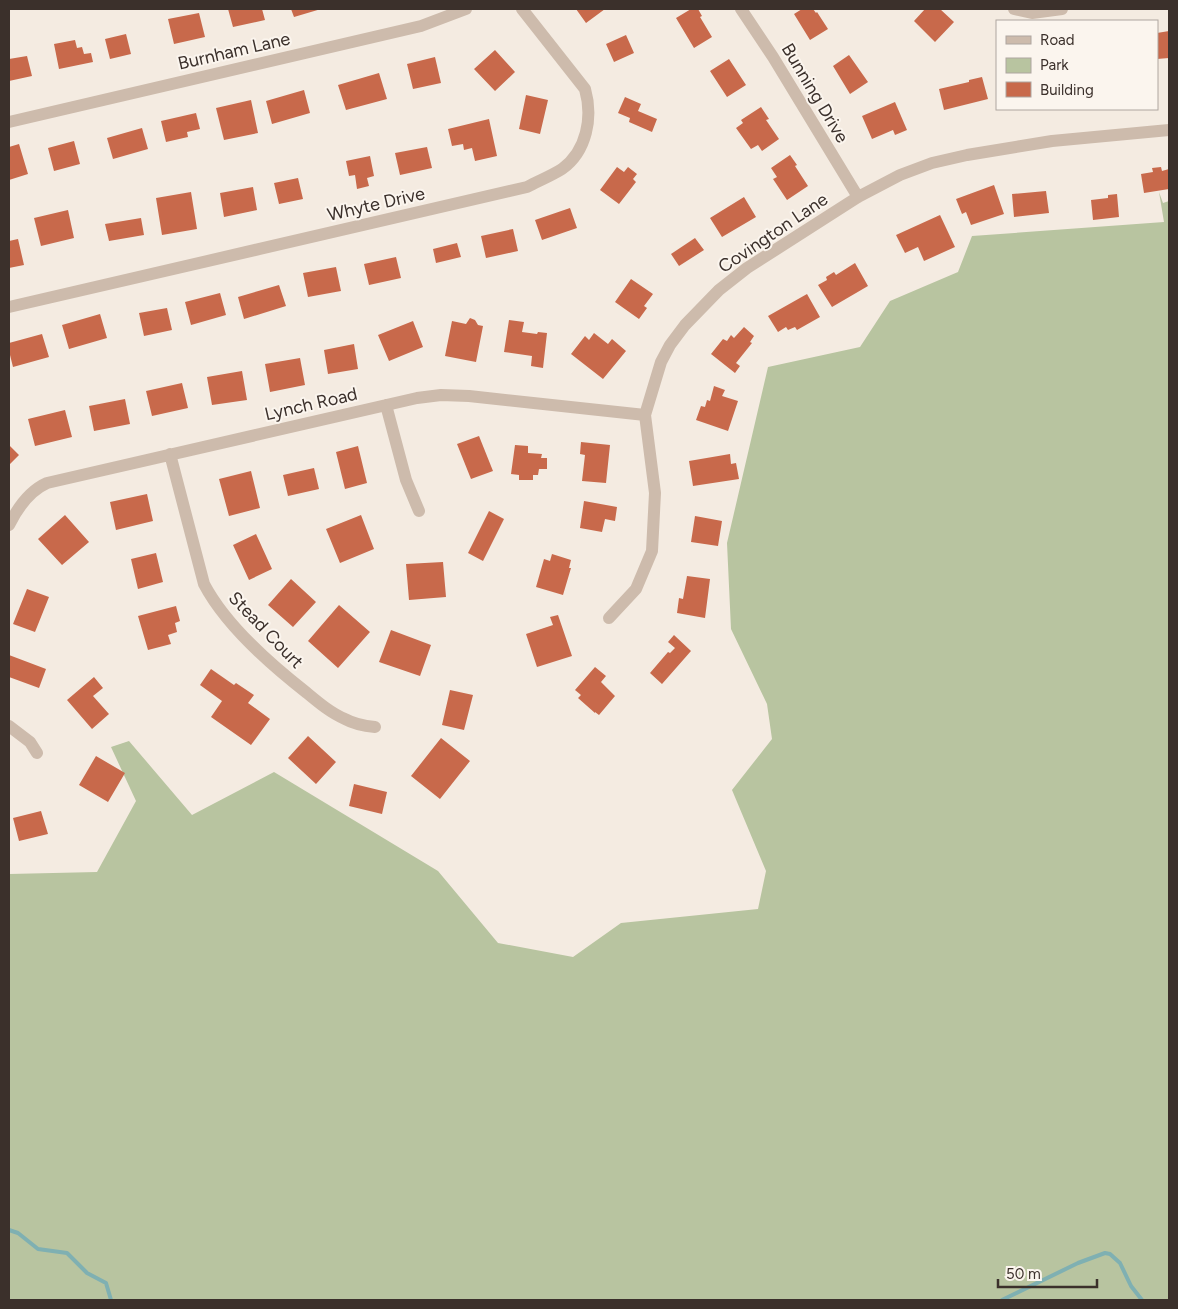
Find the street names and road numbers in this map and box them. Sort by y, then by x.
street label: Burnham Lane [176,27,292,75]
street label: Bunning Drive [777,39,853,147]
street label: Whyte Drive [325,182,427,226]
street label: Covington Lane [714,188,832,278]
street label: Lynch Road [263,383,359,425]
street label: Stead Court [224,587,308,673]

